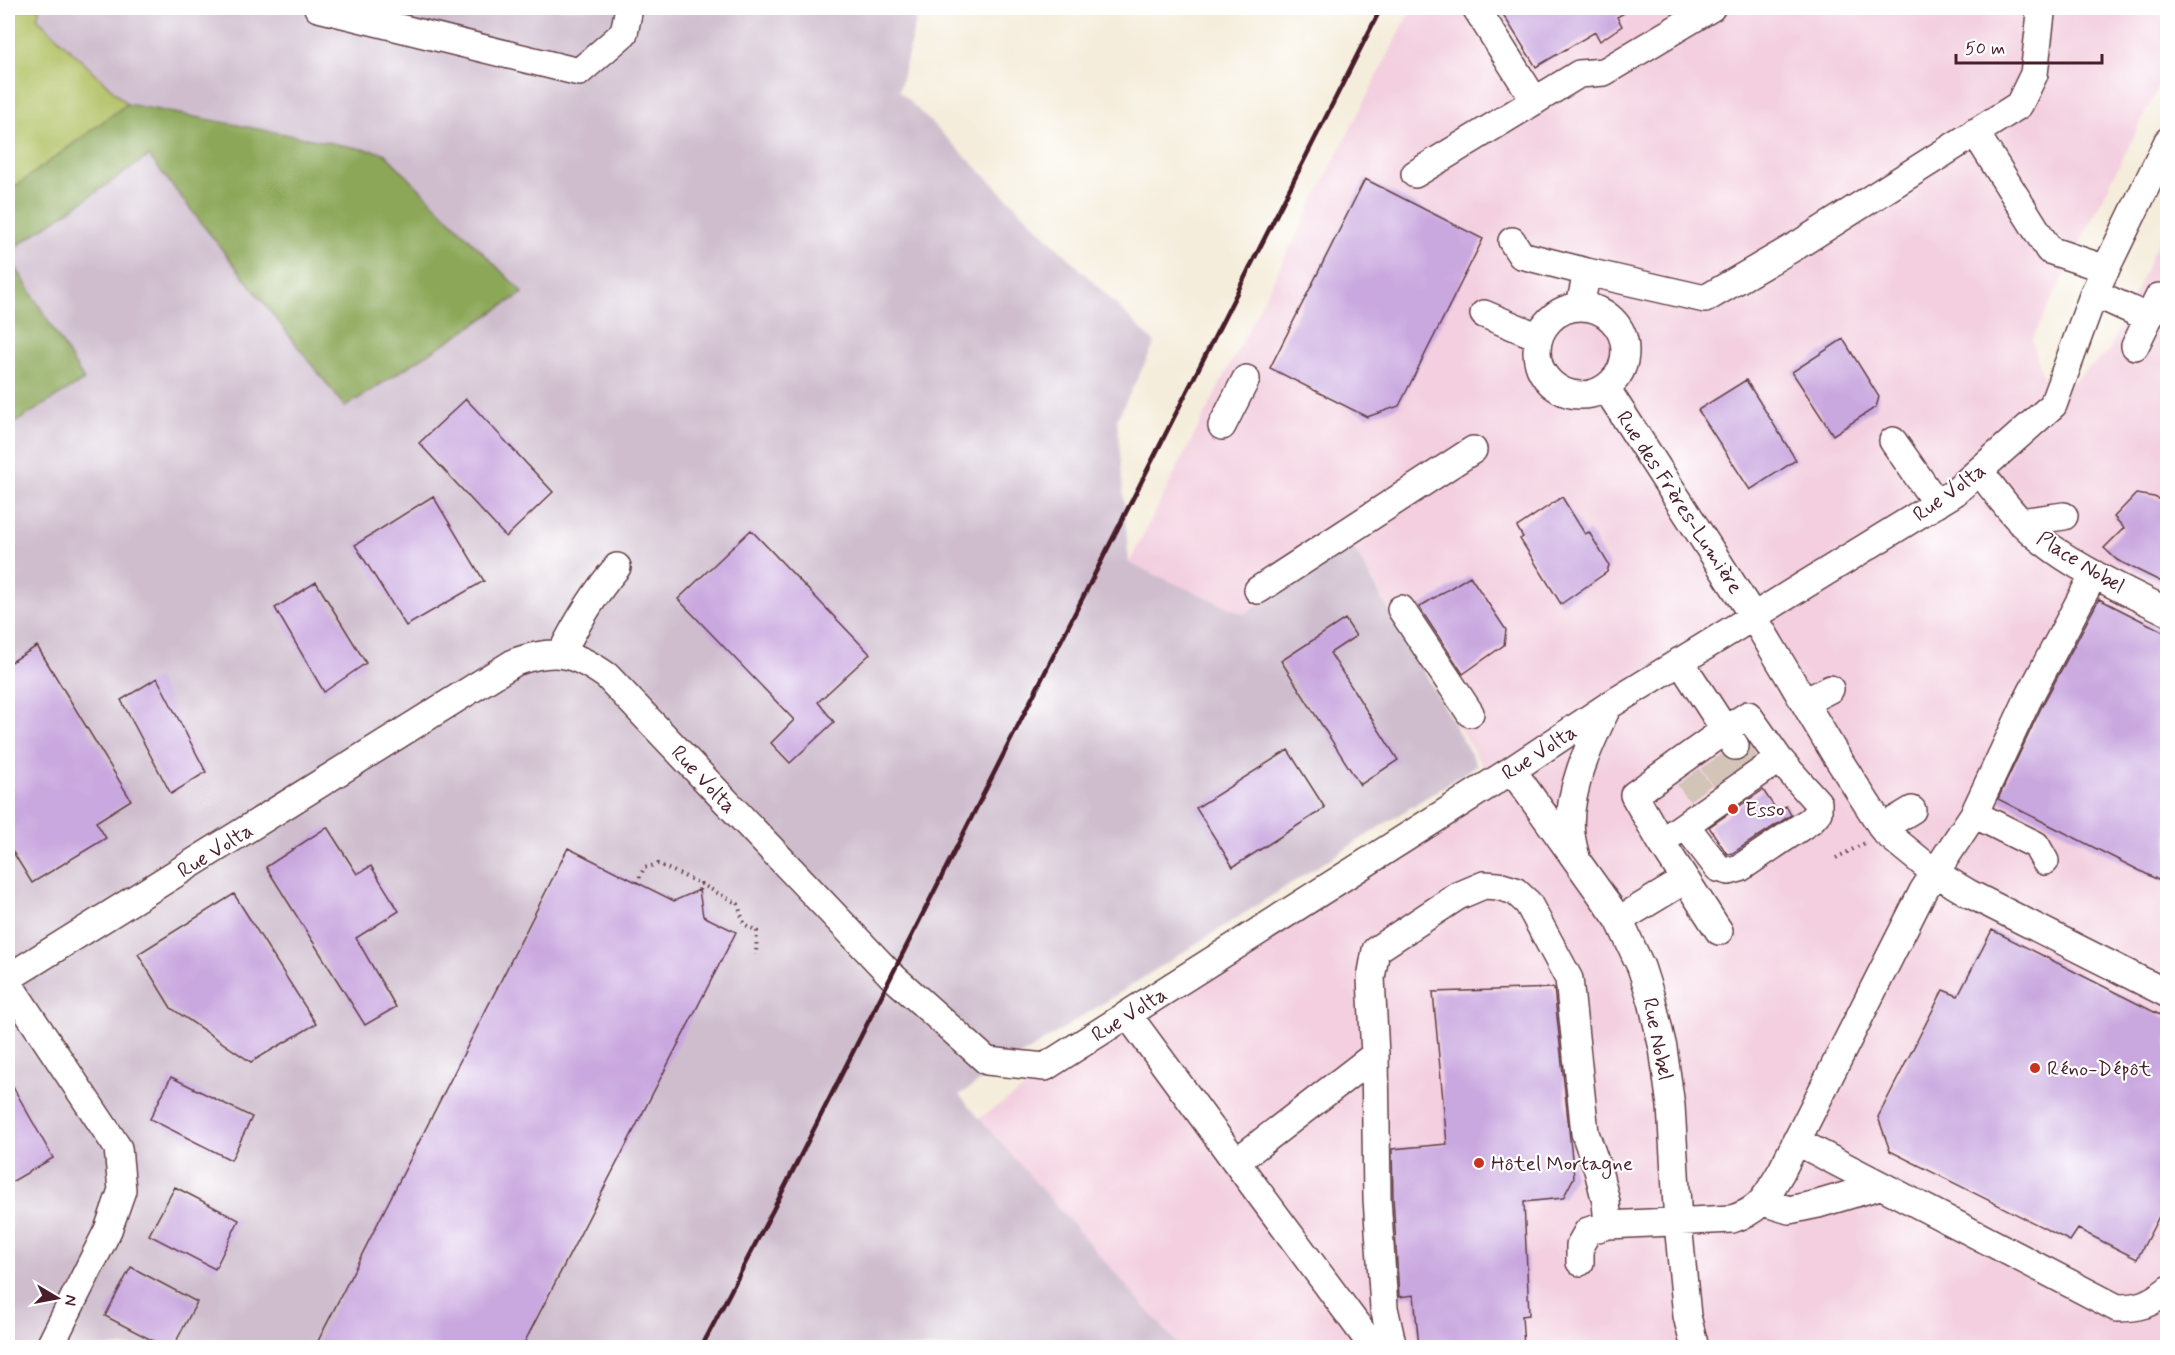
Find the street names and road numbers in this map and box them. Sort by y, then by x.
street label: Rue des Frères-Lumière [1609,406,1749,600]
street label: Rue Volta [1907,457,1992,529]
street label: Place Nobel [2031,525,2130,601]
street label: Rue Volta [1497,718,1582,787]
street label: Rue Volta [664,739,742,820]
street label: Rue Volta [173,817,259,885]
street label: Rue Volta [1087,981,1173,1049]
street label: Rue Nobel [1635,995,1679,1083]

